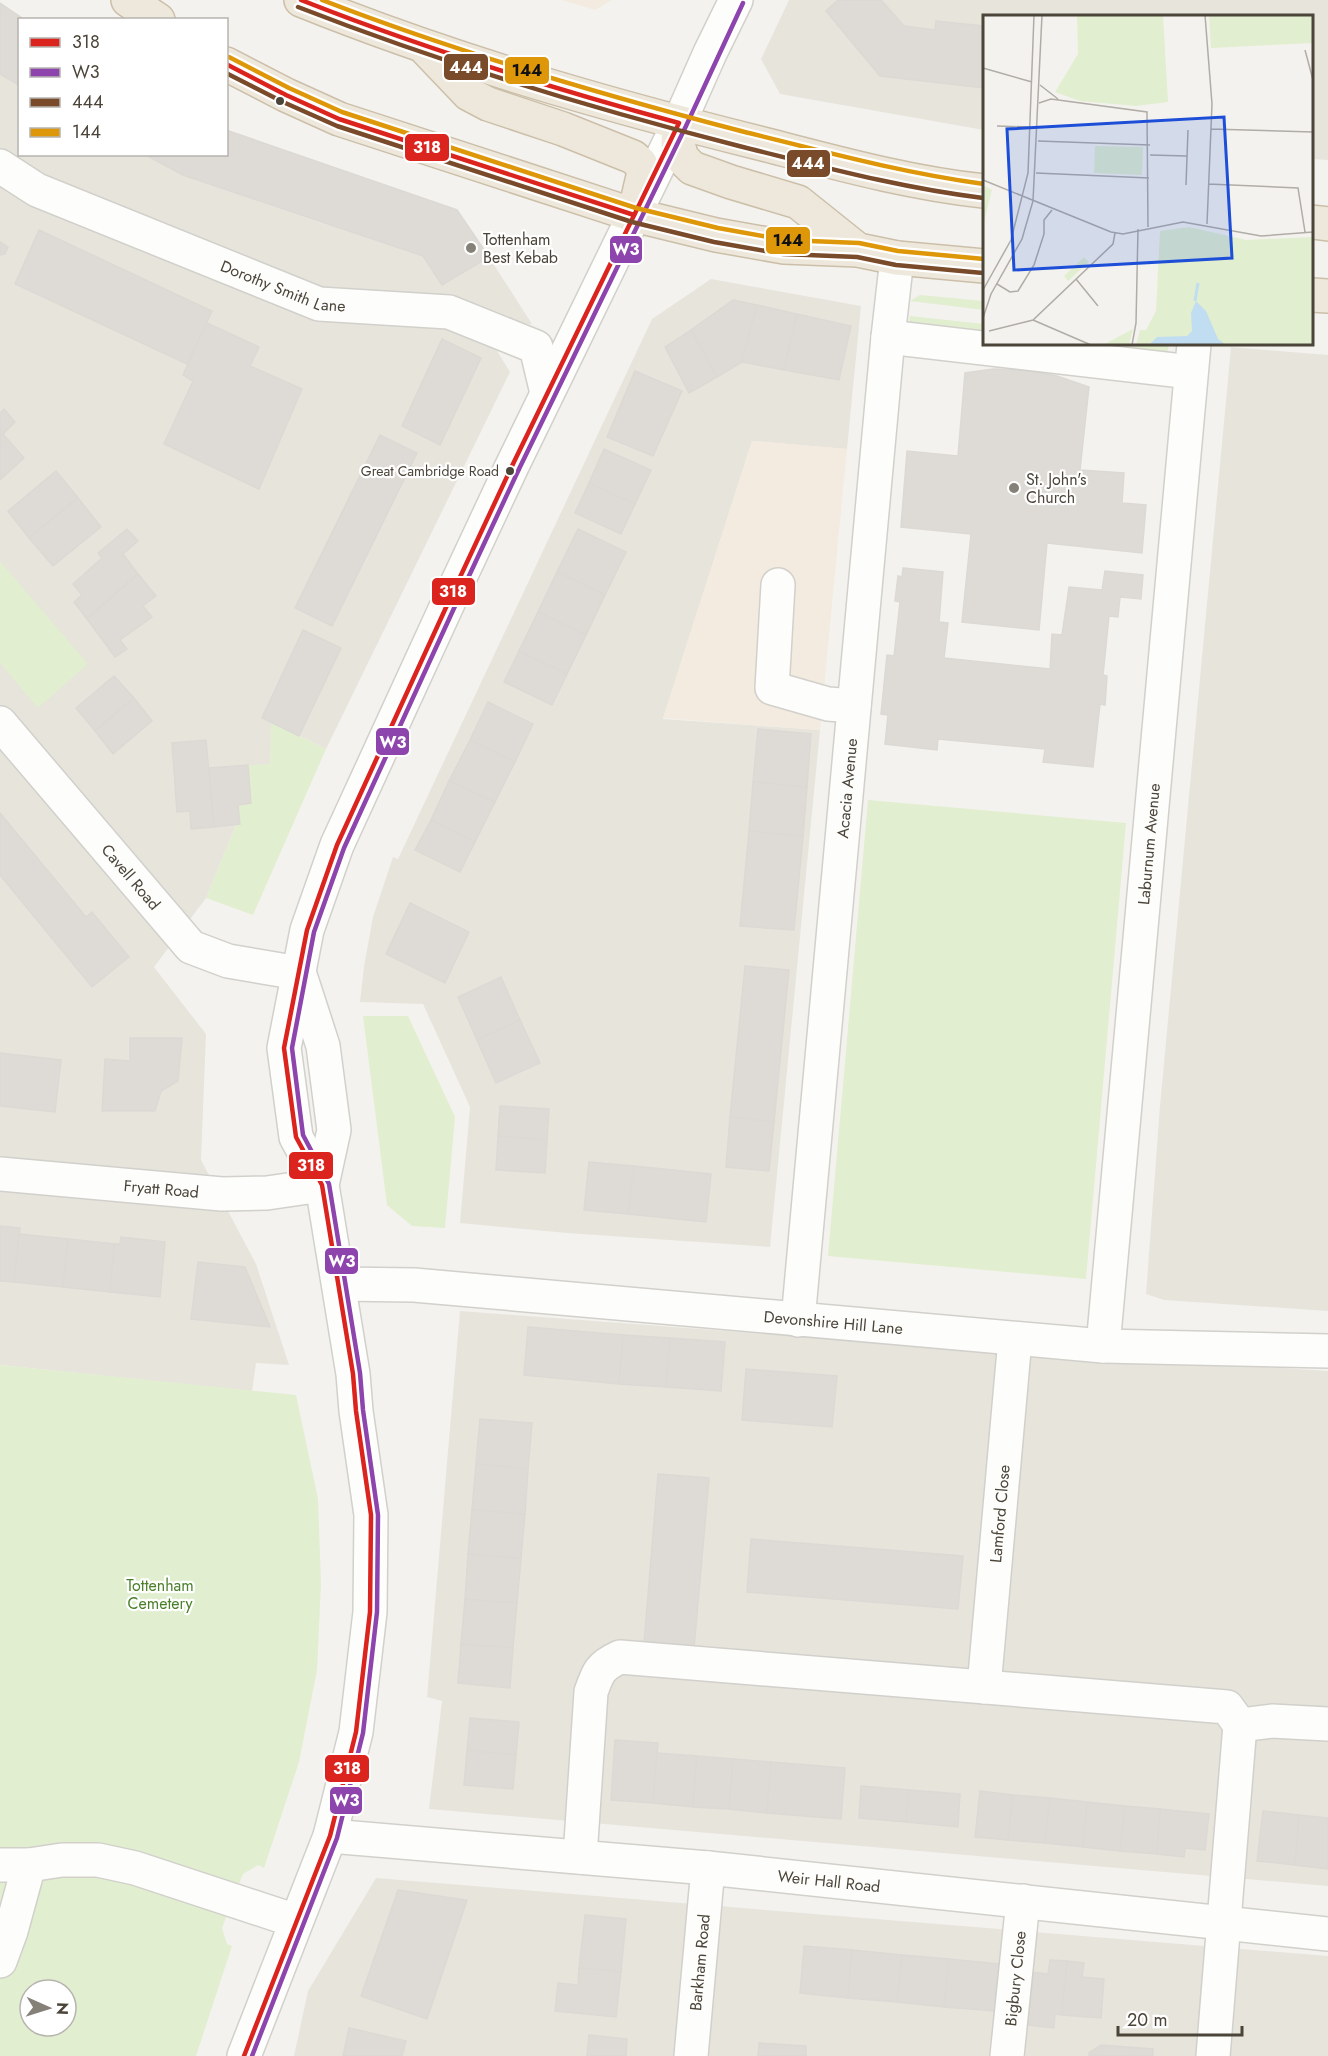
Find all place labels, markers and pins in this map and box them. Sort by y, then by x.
unlabelled marker [274,95,286,107]
place label: Tottenham Best Kebab [483,228,558,269]
marker: Tottenham Best Kebab [464,241,478,255]
place label: Great Cambridge Road [361,461,499,481]
marker: Great Cambridge Road [504,465,516,477]
place label: St. John's Church [1026,468,1087,509]
marker: St. John's Church [1007,481,1021,495]

